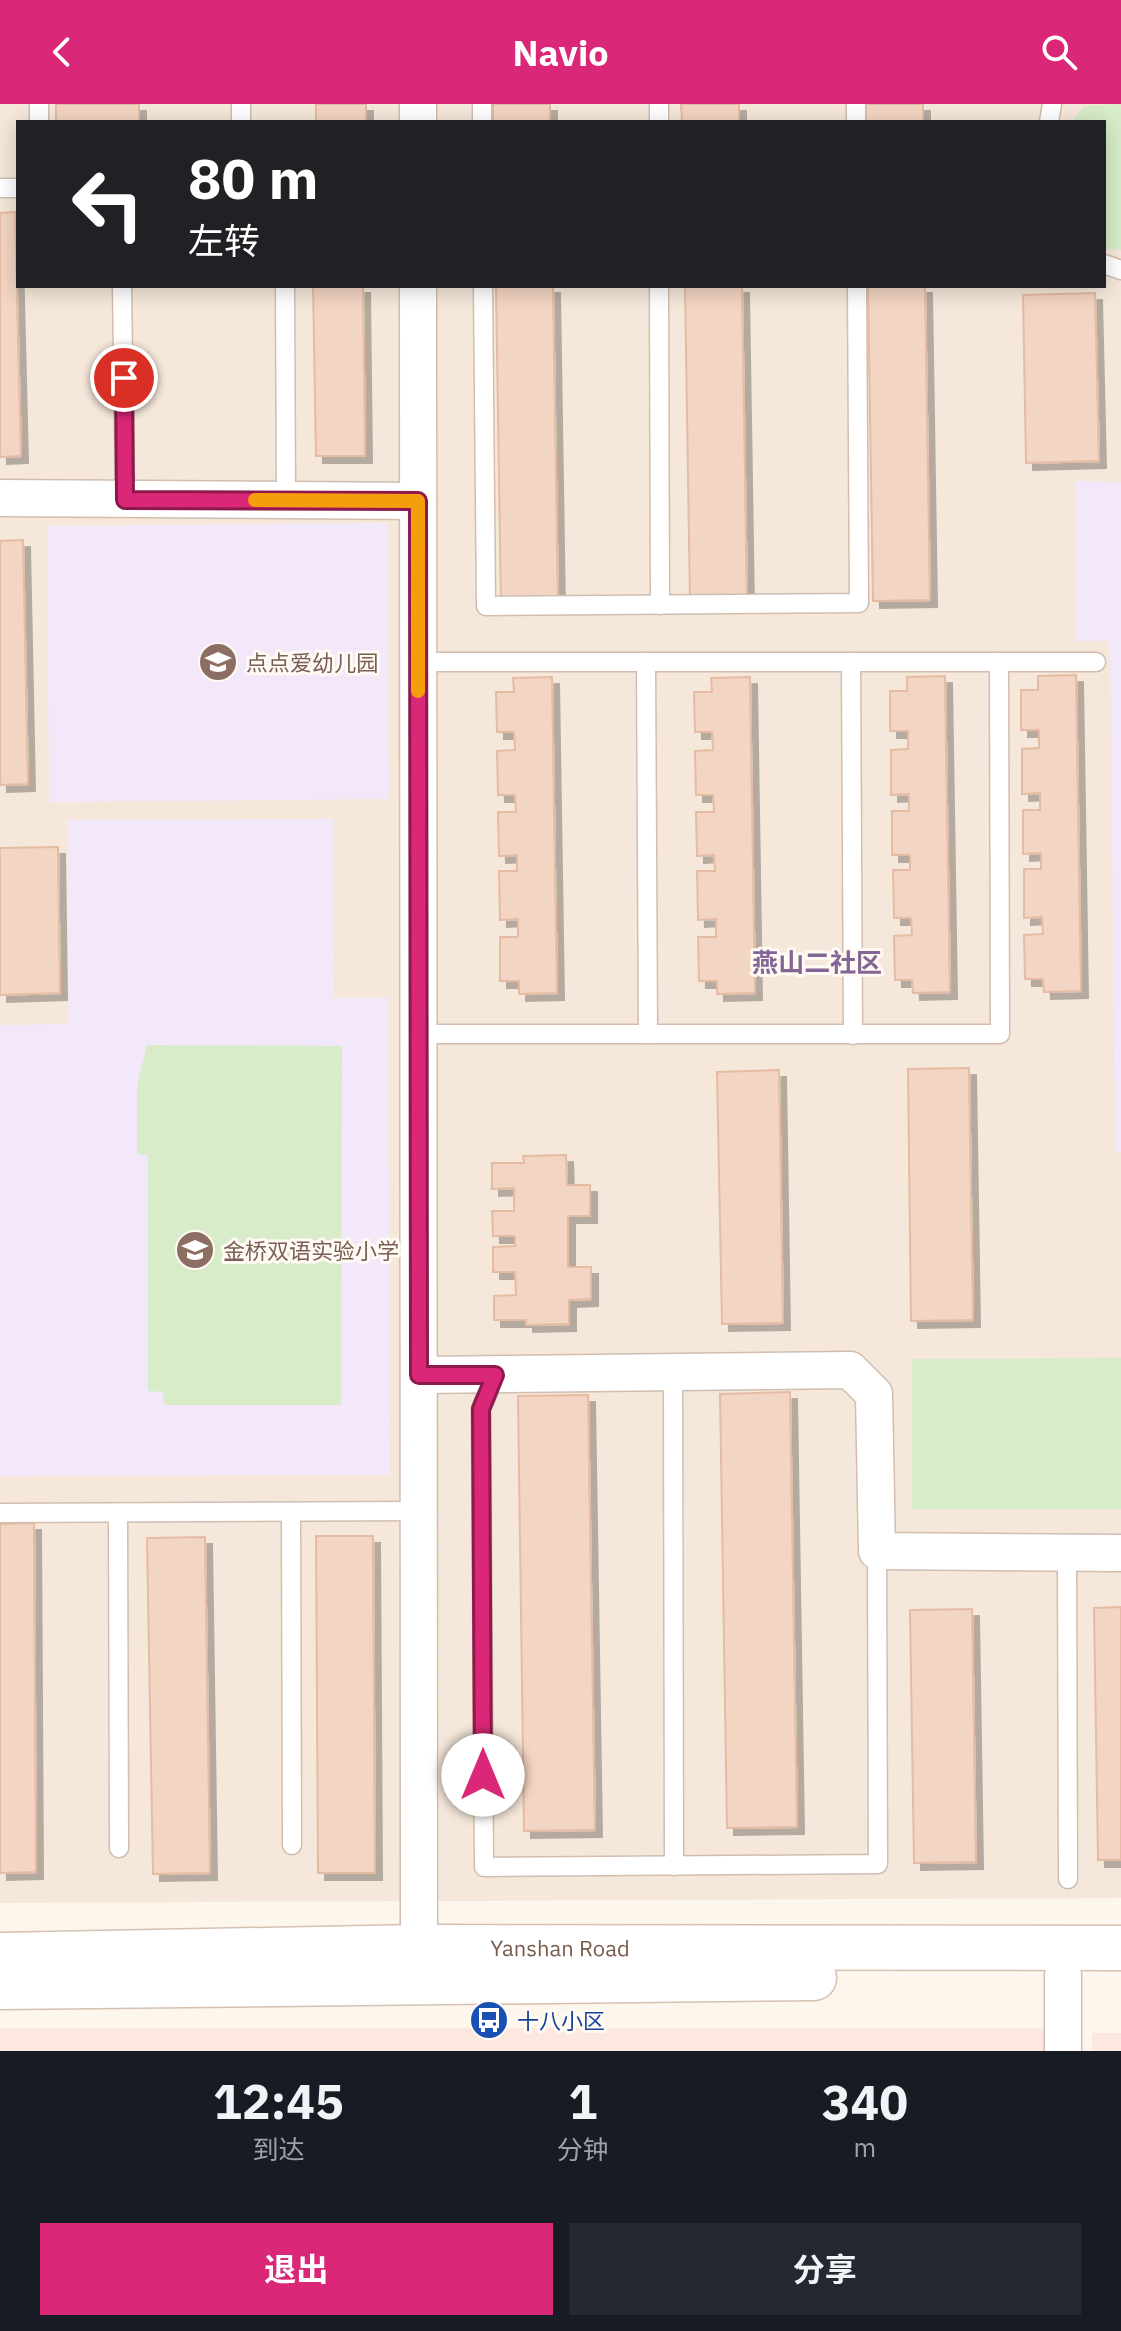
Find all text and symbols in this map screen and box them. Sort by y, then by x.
text: Navio [512,29,609,76]
icon: back [40,30,84,74]
icon: search [1037,30,1081,74]
text: 80 m [188,142,318,214]
icon: left [56,152,160,256]
text: 左转 [188,217,260,264]
pin [90,344,158,412]
icon: arrive [102,356,146,400]
school or university icon: 点点爱幼儿园 [197,641,239,683]
place label: 点点爱幼儿园 [246,648,378,677]
district label: 燕山二社区 [752,945,882,979]
school or university icon: 金桥双语实验小学 [174,1229,216,1271]
place label: 金桥双语实验小学 [223,1236,399,1265]
position arrow [441,1733,525,1817]
street label: Yanshan Road [490,1933,630,1962]
bus stop icon: 十八小区 [468,1999,510,2041]
place label: 十八小区 [517,2006,605,2035]
text: 12:45 [213,2070,344,2132]
text: 1 [568,2070,597,2132]
text: 340 [822,2071,908,2133]
text: m [854,2130,876,2164]
text: 到达 [252,2132,304,2166]
text: 分钟 [557,2132,609,2166]
button: 退出 [40,2223,553,2315]
button: 分享 [569,2223,1081,2315]

